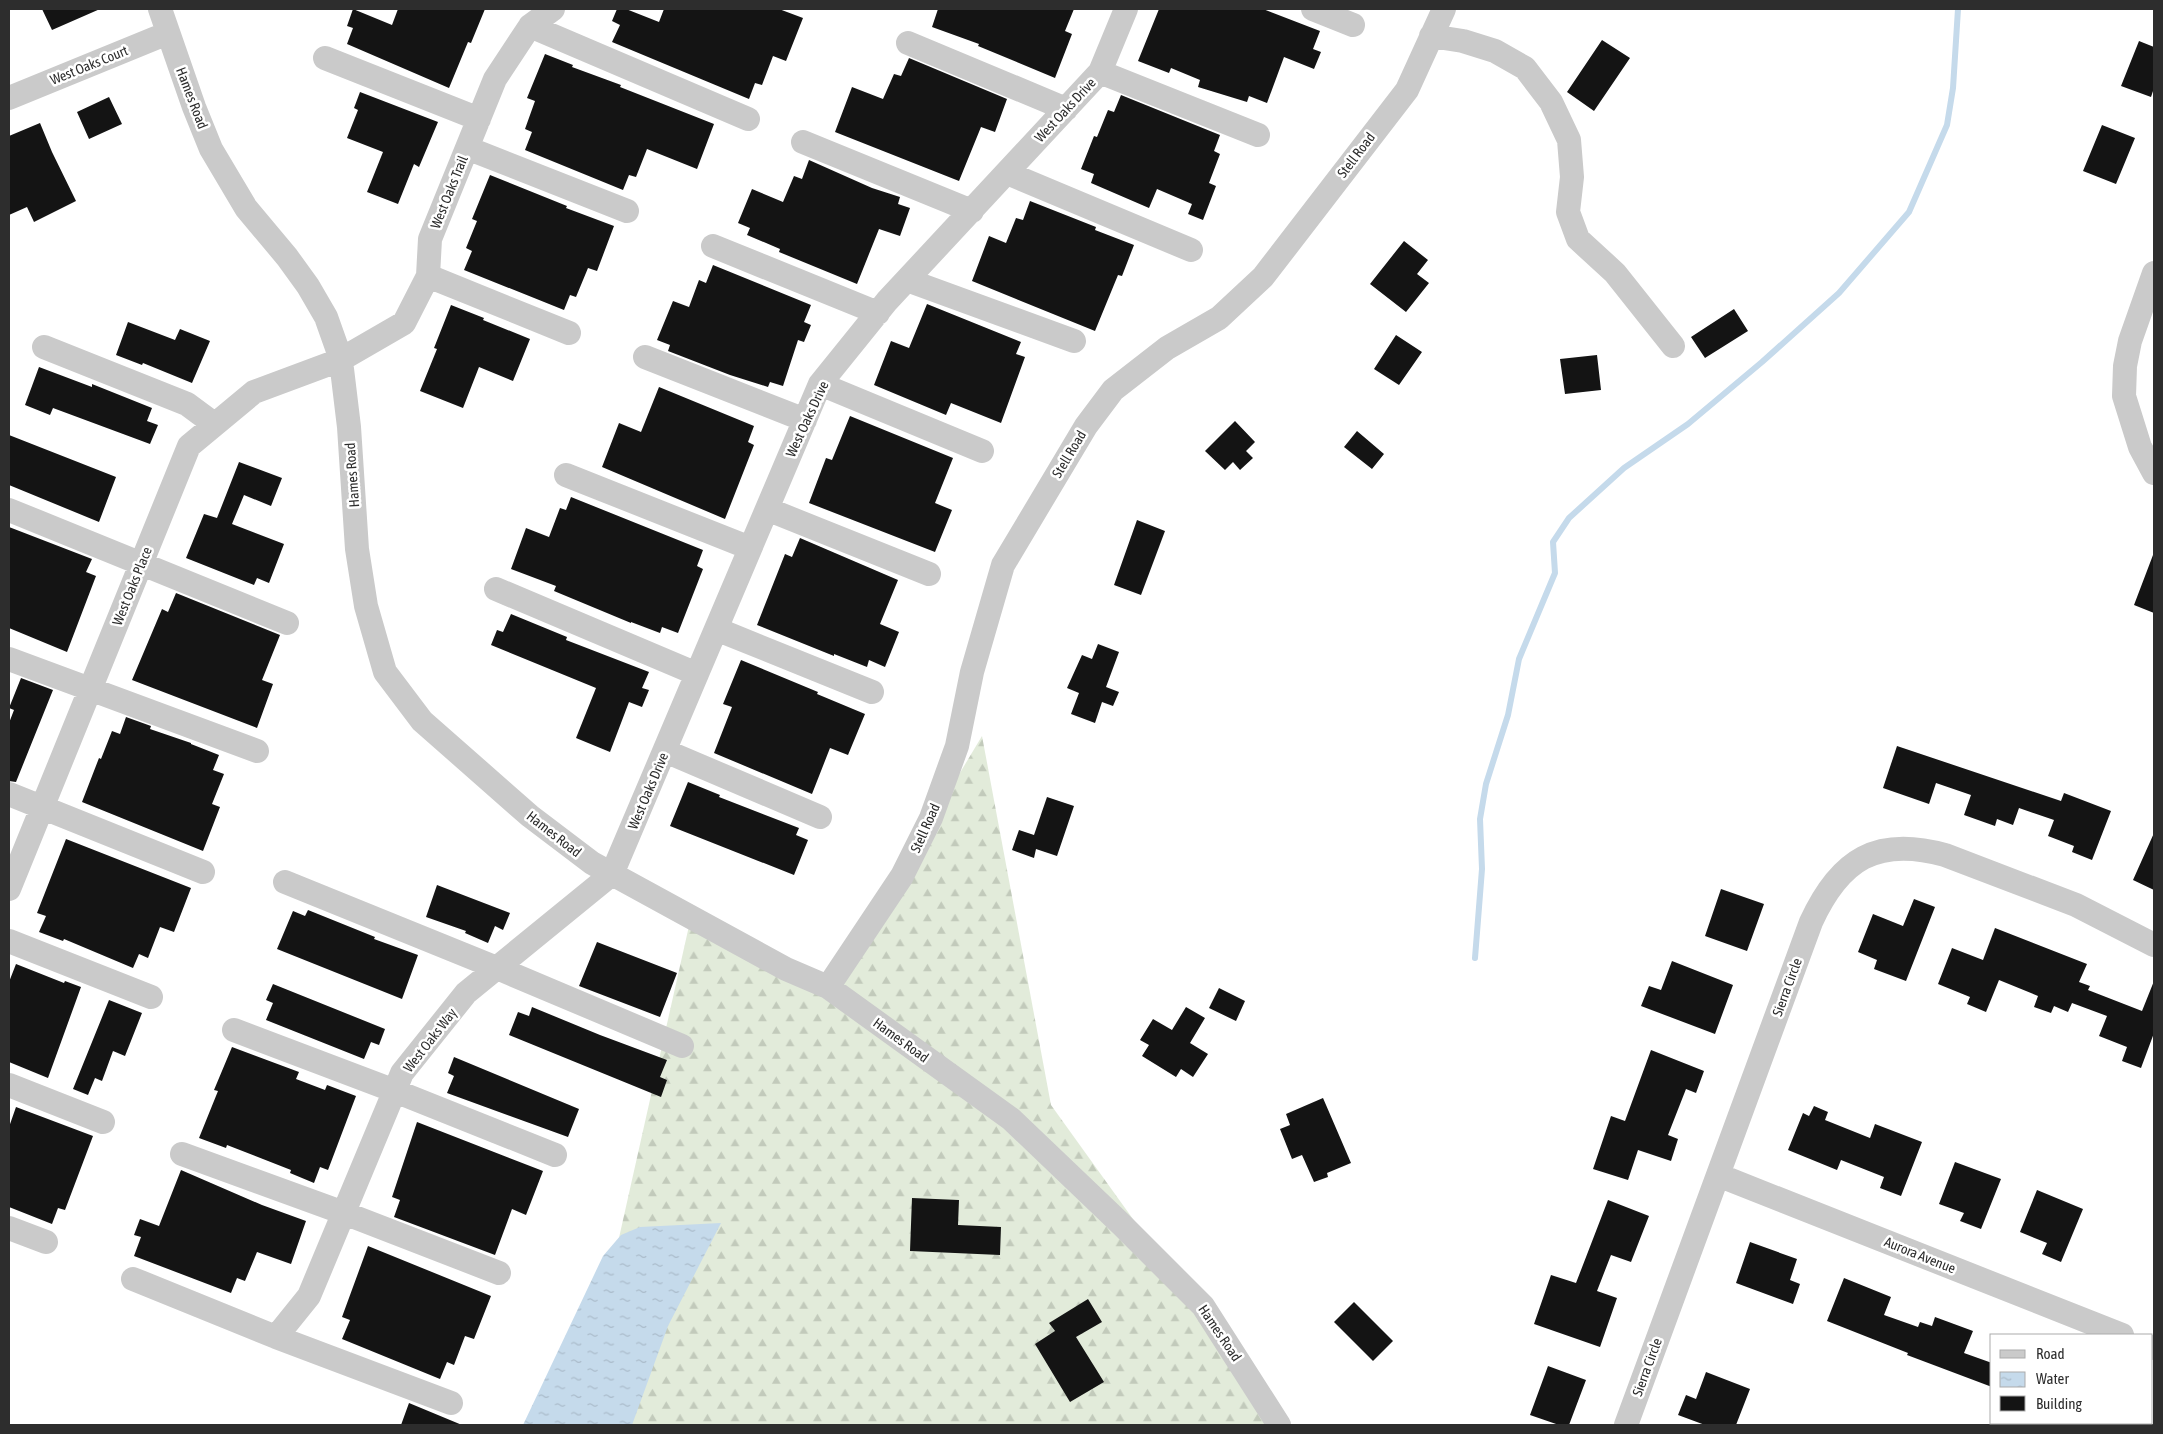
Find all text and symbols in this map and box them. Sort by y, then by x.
street label: West Oaks Court [48,42,130,88]
street label: Hames Road [173,65,211,131]
street label: West Oaks Drive [1031,75,1099,145]
street label: Stell Road [1334,129,1378,181]
street label: West Oaks Trail [427,153,471,231]
street label: West Oaks Drive [782,379,832,459]
street label: Stell Road [1049,428,1089,480]
street label: Hames Road [342,442,362,508]
street label: West Oaks Place [109,544,155,628]
street label: West Oaks Drive [625,750,671,832]
street label: Stell Road [907,801,943,855]
street label: Hames Road [524,808,584,860]
street label: Sierra Circle [1769,956,1805,1018]
street label: West Oaks Way [400,1005,460,1075]
street label: Hames Road [870,1015,932,1065]
street label: Aurora Avenue [1882,1233,1958,1277]
street label: Hames Road [1195,1302,1245,1364]
legend [1990,1334,2153,1424]
street label: Sierra Circle [1629,1336,1665,1398]
text: Road [2036,1345,2065,1362]
text: Water [2036,1370,2069,1387]
text: Building [2036,1395,2082,1412]

